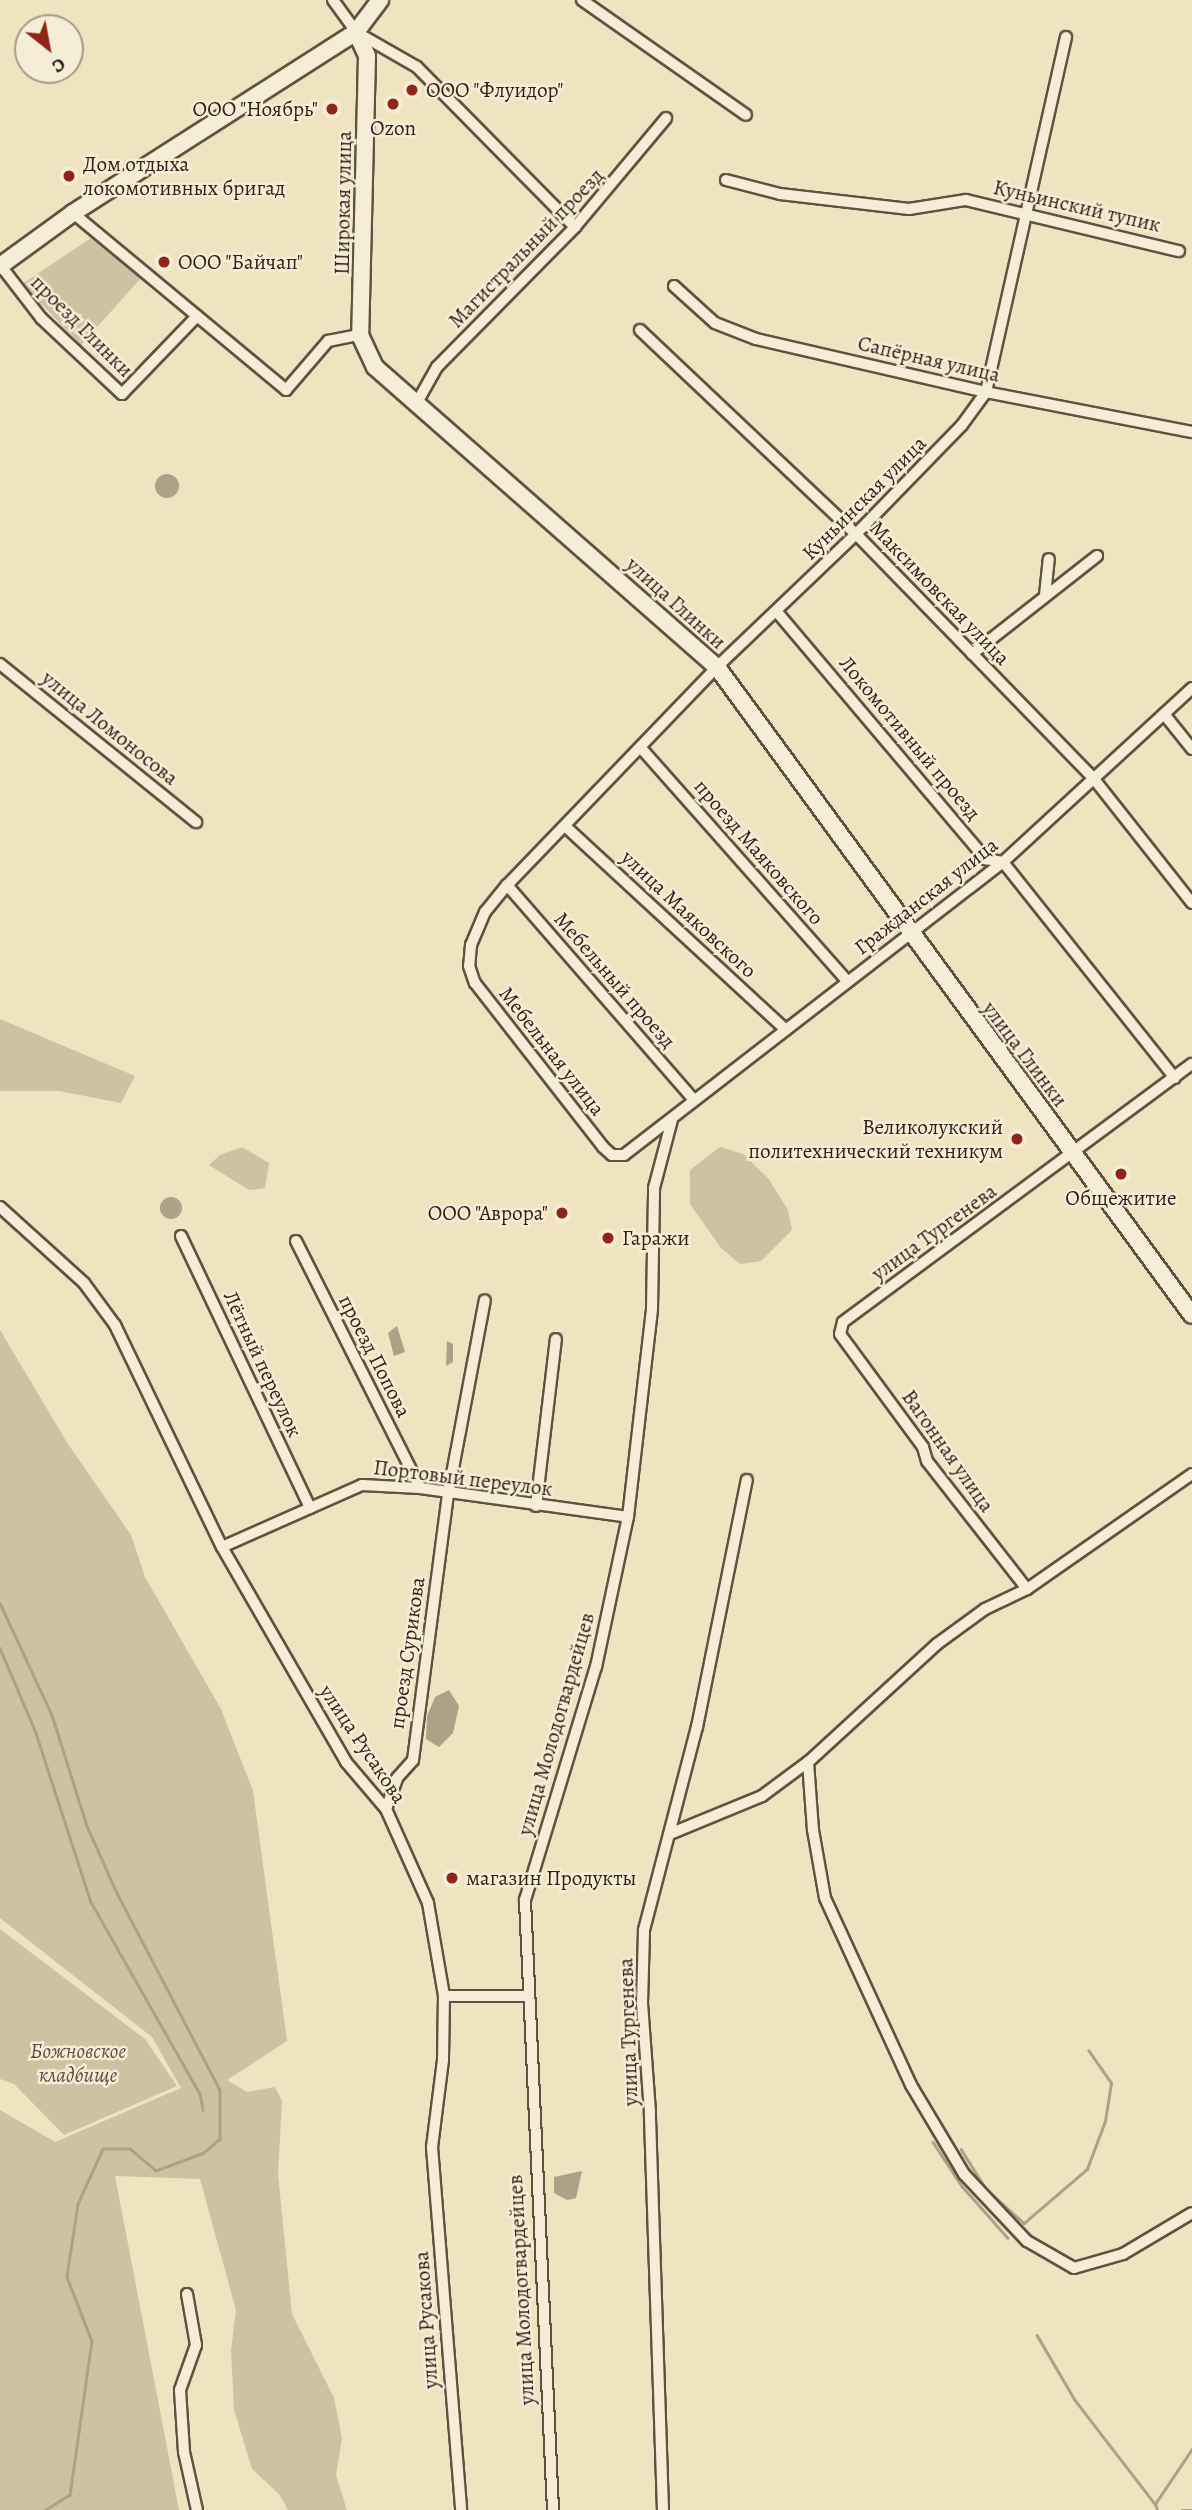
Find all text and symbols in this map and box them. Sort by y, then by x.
north arrow [14,14,84,84]
text: С [47,51,71,79]
place label: ООО "Флуидор" [426,77,564,103]
marker: ООО "Флуидор" [404,82,420,98]
place label: ООО "Ноябрь" [192,96,318,122]
marker: Ozon [385,96,401,112]
marker: ООО "Ноябрь" [324,101,340,117]
place label: Ozon [370,115,416,141]
street label: Широкая улица [329,131,357,275]
place label: Дом отдыха локомотивных бригад [83,151,285,201]
street label: Магистральный проезд [443,163,609,333]
marker: Дом отдыха локомотивных бригад [61,168,77,184]
street label: Куньинский тупик [991,174,1163,238]
place label: ООО "Байчап" [178,249,303,275]
marker: ООО "Байчап" [156,254,172,270]
street label: проезд Глинки [26,270,138,382]
street label: Сапёрная улица [855,330,1003,388]
street label: Куньинская улица [797,431,931,565]
street label: Максимовская улица [865,516,1015,670]
street label: улица Глинки [621,552,731,654]
street label: Локомотивный проезд [834,651,986,825]
street label: улица Ломоносова [37,665,183,791]
street label: проезд Маяковского [689,774,829,930]
street label: Гражданская улица [849,832,1003,960]
street label: улица Маяковского [616,845,762,983]
street label: Мебельный проезд [549,907,681,1053]
street label: Мебельная улица [494,981,610,1121]
street label: улица Глинки [977,996,1073,1112]
place label: Великолукский политехнический техникум [748,1114,1003,1164]
marker: Великолукский политехнический техникум [1009,1131,1025,1147]
marker: Общежитие [1113,1166,1129,1182]
street label: улица Тургенева [867,1178,1001,1286]
place label: Общежитие [1065,1185,1177,1211]
place label: ООО "Аврора" [427,1200,548,1226]
marker: ООО "Аврора" [554,1205,570,1221]
place label: Гаражи [622,1225,690,1251]
marker: Гаражи [600,1230,616,1246]
street label: Лётный переулок [218,1287,308,1441]
street label: проезд Попова [333,1291,417,1421]
street label: Вагонная улица [896,1385,1000,1517]
street label: Портовый переулок [372,1455,554,1501]
street label: проезд Сурикова [384,1575,430,1731]
street label: улица Молодогвардейцев [512,1610,600,1838]
street label: улица Русакова [314,1680,412,1808]
place label: магазин Продукты [466,1865,637,1891]
marker: магазин Продукты [444,1870,460,1886]
street label: улица Тургенева [613,1957,643,2107]
park label: Божновское кладбище [30,2038,126,2088]
street label: улица Молодогвардейцев [502,2174,540,2406]
street label: улица Русакова [409,2250,443,2390]

